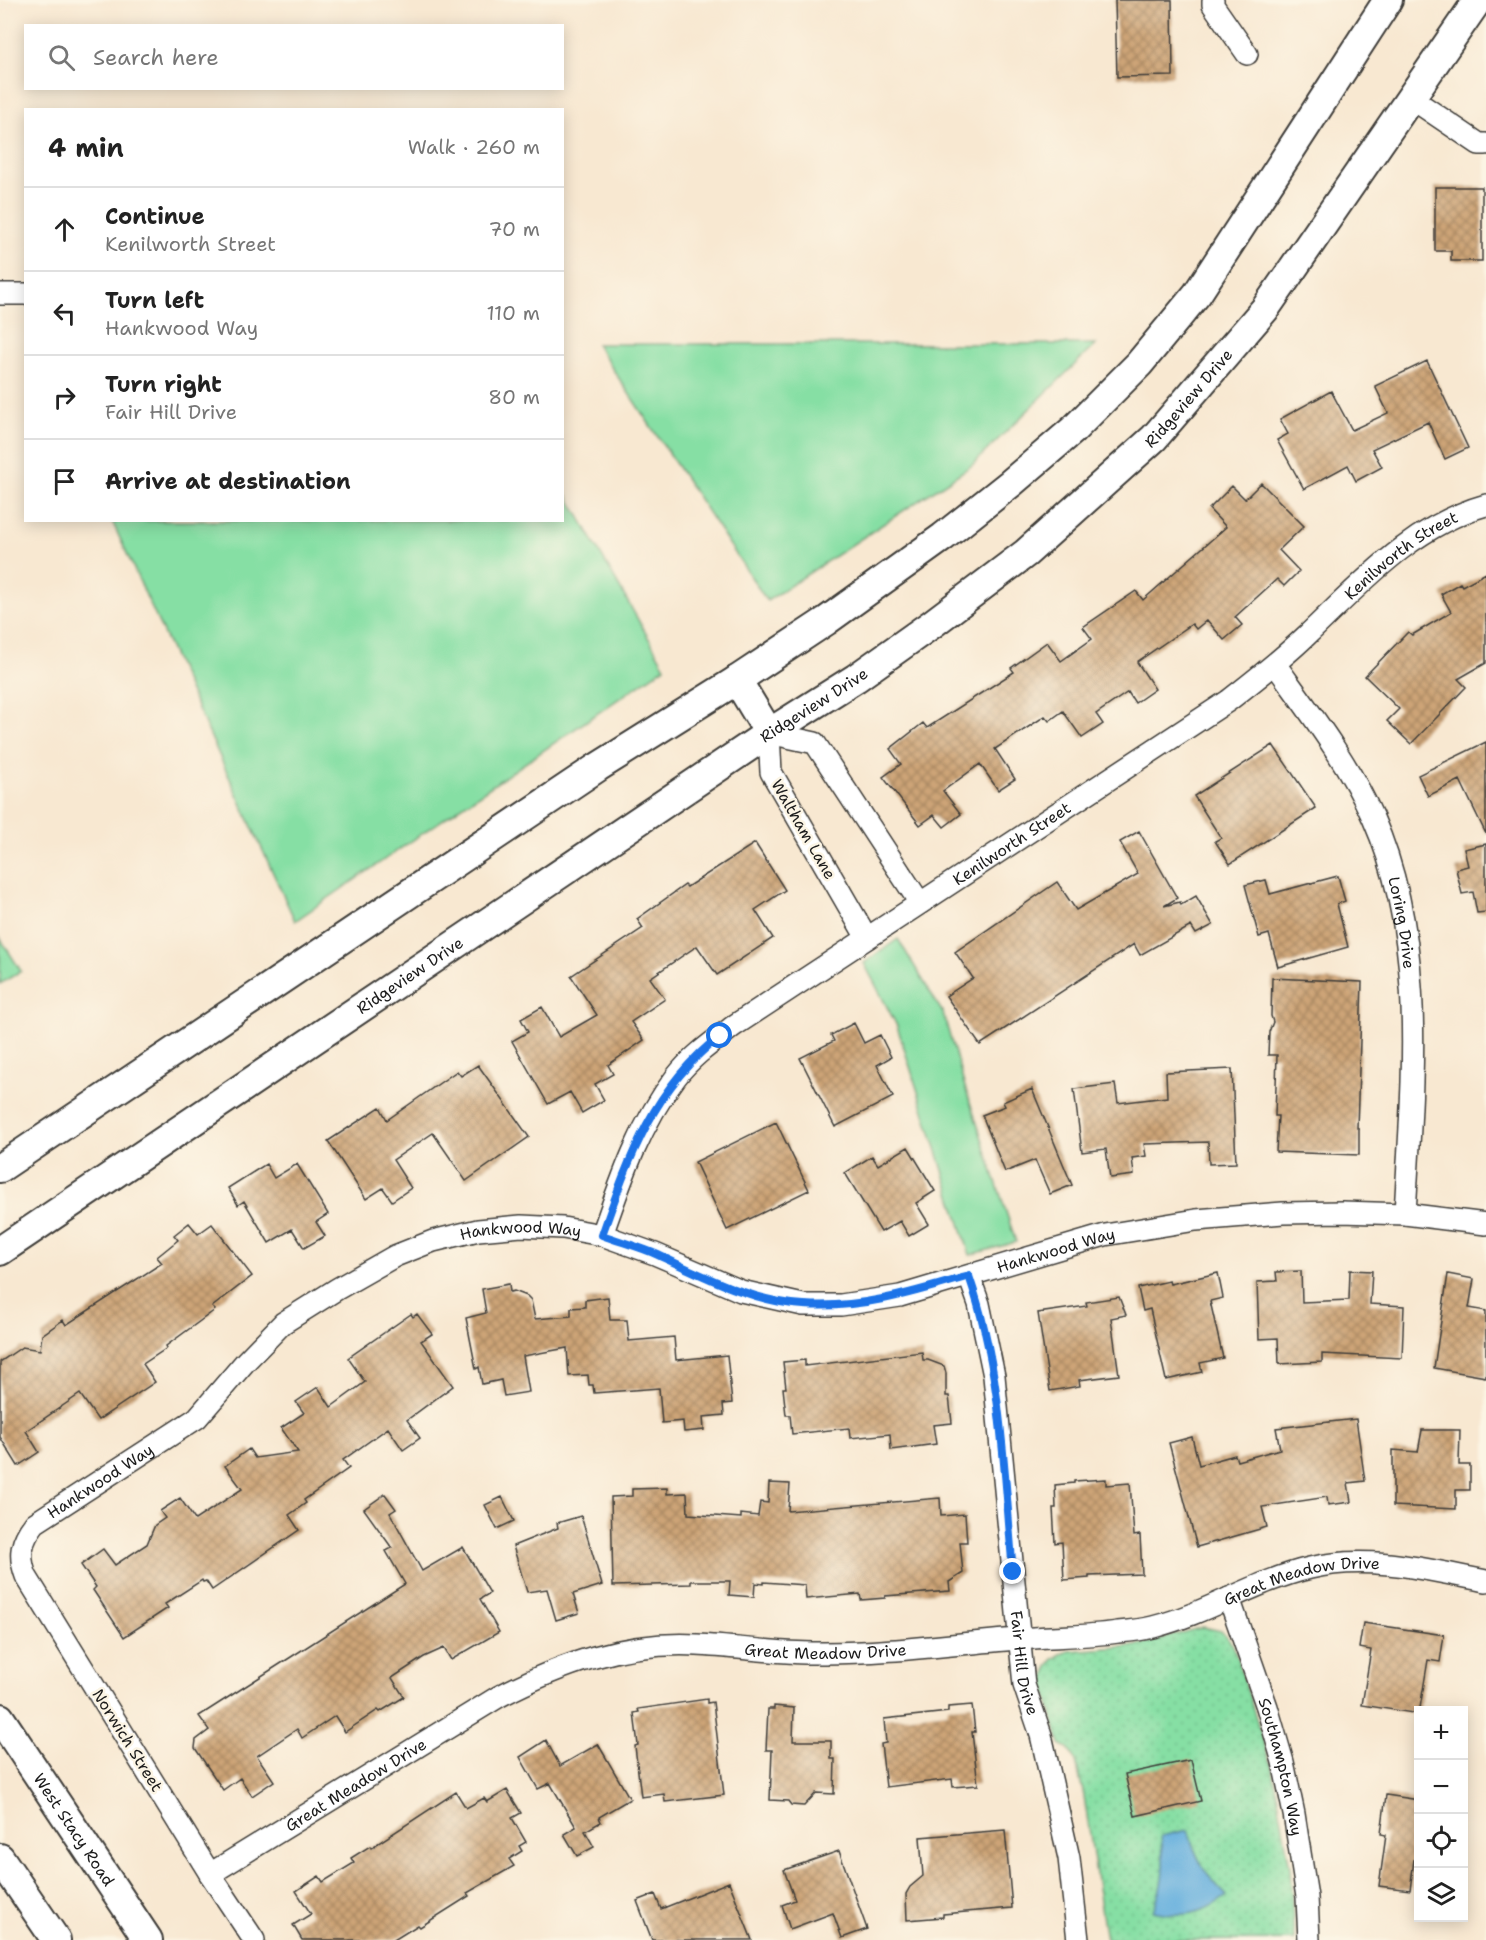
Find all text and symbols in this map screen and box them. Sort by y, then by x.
search box [24,24,564,90]
icon: search [45,41,78,74]
text: Search here [93,43,219,72]
text: 4 min [48,130,124,165]
text: Walk · 260 m [408,134,540,160]
text: Continue [105,202,205,231]
icon: ahead [48,213,81,246]
text: 70 m [488,216,540,242]
text: Kenilworth Street [105,231,276,257]
text: Turn left [105,286,204,315]
icon: left [48,297,81,330]
text: 110 m [486,300,540,326]
text: Hankwood Way [105,315,258,341]
street label: Ridgeview Drive [1140,344,1237,452]
text: Turn right [105,370,222,399]
icon: right [48,381,81,414]
text: 80 m [488,384,540,410]
text: Fair Hill Drive [105,399,237,425]
icon: arrive [48,465,81,498]
text: Arrive at destination [105,467,351,496]
street label: Kenilworth Street [1340,507,1461,604]
street label: Ridgeview Drive [756,663,872,747]
street label: Waltham Lane [766,775,841,883]
street label: Kenilworth Street [949,797,1075,890]
street label: Loring Drive [1383,874,1420,970]
street label: Ridgeview Drive [353,932,467,1019]
route start [706,1022,732,1048]
street label: Hankwood Way [457,1216,583,1245]
street label: Hankwood Way [994,1224,1117,1278]
street label: Hankwood Way [43,1439,158,1523]
street label: Great Meadow Drive [1220,1553,1380,1610]
route end [999,1558,1025,1584]
street label: Fair Hill Drive [1006,1610,1043,1718]
street label: Great Meadow Drive [744,1639,907,1664]
street label: Norwich Street [88,1685,168,1796]
street label: Southampton Way [1254,1695,1307,1837]
map controls [1414,1706,1468,1922]
button: + [1414,1706,1468,1760]
street label: Great Meadow Drive [281,1734,430,1836]
button: − [1414,1760,1468,1814]
street label: West Stacy Road [29,1769,119,1890]
button: locate [1414,1814,1468,1868]
button: layers [1414,1868,1468,1922]

